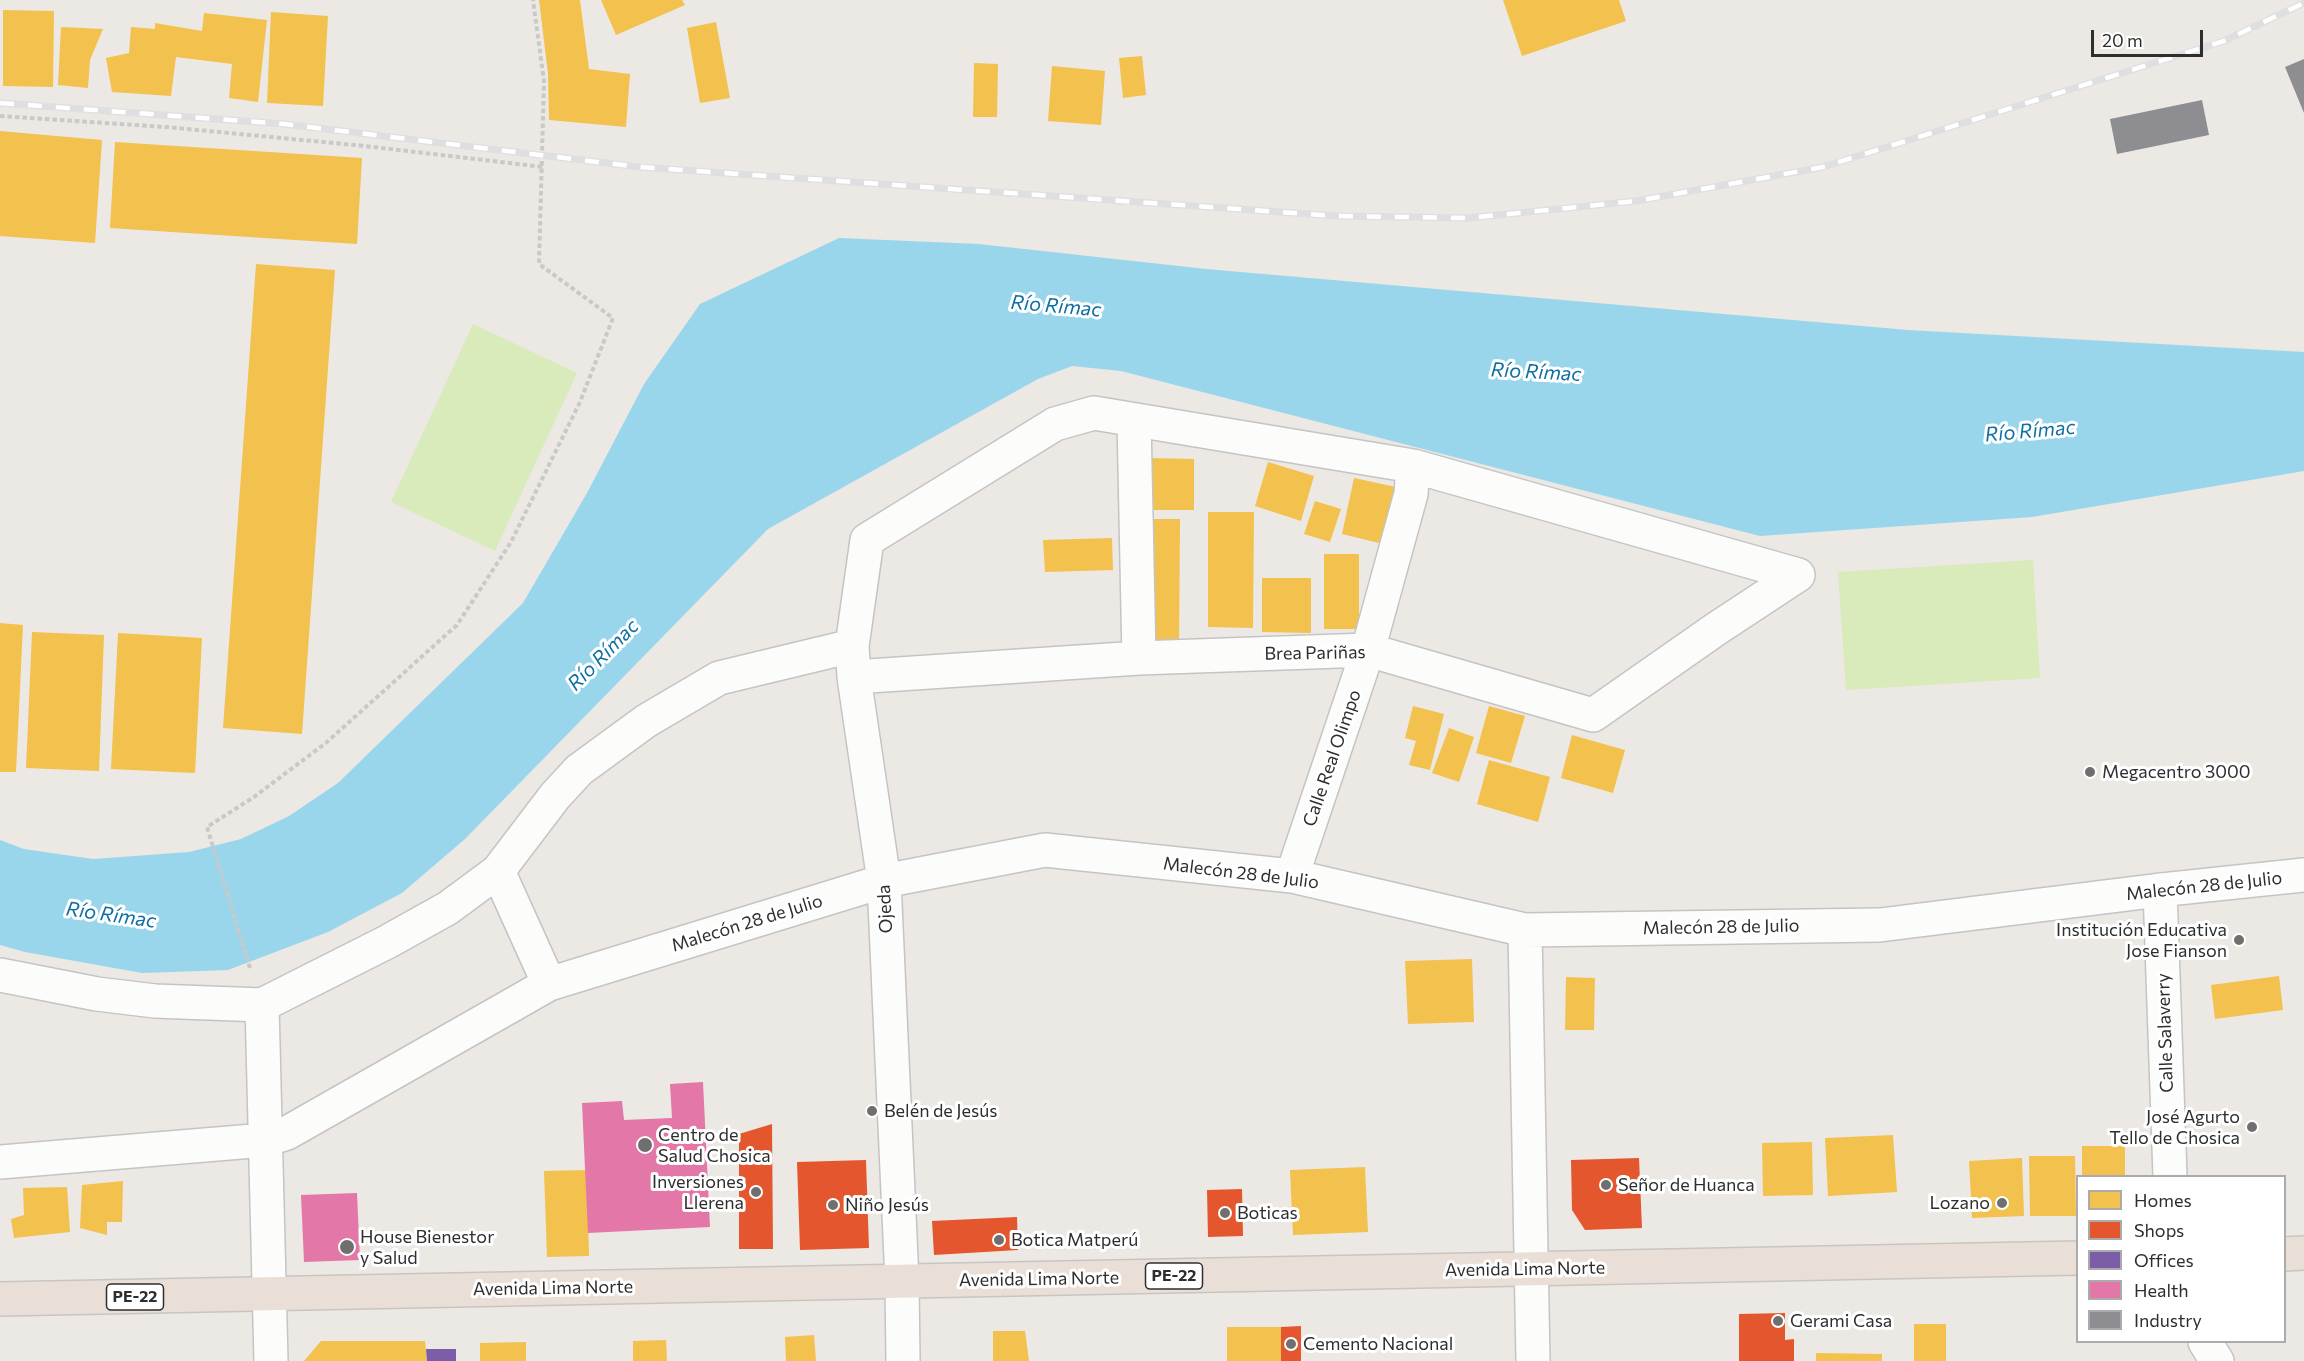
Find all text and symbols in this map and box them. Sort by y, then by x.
scale bar [2094,18,2206,56]
text: 20 m [2102,29,2143,51]
water label: Río Rímac [1010,290,1102,322]
water label: Río Rímac [1490,358,1582,386]
water label: Río Rímac [1984,415,2076,447]
water label: Río Rímac [562,614,644,696]
street label: Brea Pariñas [1264,641,1366,665]
street label: Calle Real Olimpo [1298,687,1366,829]
place label: Megacentro 3000 [2102,761,2250,783]
marker: Megacentro 3000 [2083,765,2097,779]
street label: Malecón 28 de Julio [1162,853,1320,893]
street label: Malecón 28 de Julio [2125,867,2283,905]
street label: Ojeda [873,884,897,934]
street label: Malecón 28 de Julio [669,890,825,956]
water label: Río Rímac [64,897,158,933]
street label: Malecón 28 de Julio [1642,915,1800,939]
place label: Institución Educativa Jose Fianson [2056,919,2227,962]
marker: Institución Educativa Jose Fianson [2232,933,2246,947]
street label: Calle Salaverry [2152,973,2178,1093]
place label: Belén de Jesús [884,1100,997,1122]
marker: Belén de Jesús [865,1104,879,1118]
place label: José Agurto Tello de Chosica [2109,1106,2240,1148]
marker: José Agurto Tello de Chosica [2245,1120,2259,1134]
place label: Centro de Salud Chosica [658,1124,771,1166]
marker: Centro de Salud Chosica [636,1136,654,1154]
place label: Inversiones Llerena [652,1171,744,1214]
place label: Señor de Huanca [1618,1174,1755,1196]
legend [2076,1175,2286,1343]
marker: Señor de Huanca [1599,1178,1613,1192]
marker: Inversiones Llerena [749,1185,763,1199]
text: Homes [2134,1189,2192,1211]
place label: Lozano [1930,1192,1990,1214]
place label: Niño Jesús [845,1194,929,1216]
marker: Lozano [1995,1196,2009,1210]
marker: Niño Jesús [826,1198,840,1212]
place label: Boticas [1237,1202,1298,1224]
marker: Boticas [1218,1206,1232,1220]
text: Shops [2134,1219,2184,1241]
place label: House Bienestor y Salud [360,1226,494,1268]
place label: Botica Matperú [1011,1229,1138,1251]
marker: Botica Matperú [992,1233,1006,1247]
marker: House Bienestor y Salud [338,1238,356,1256]
text: Offices [2134,1249,2194,1271]
street label: Avenida Lima Norte [1445,1257,1605,1281]
road number: PE-22 [1146,1263,1202,1289]
street label: Avenida Lima Norte [959,1267,1119,1291]
street label: Avenida Lima Norte [473,1276,633,1300]
text: Health [2134,1279,2189,1301]
road number: PE-22 [106,1284,164,1310]
text: Industry [2134,1309,2202,1331]
place label: Gerami Casa [1790,1310,1892,1332]
marker: Gerami Casa [1771,1314,1785,1328]
place label: Cemento Nacional [1303,1333,1453,1355]
marker: Cemento Nacional [1284,1337,1298,1351]

